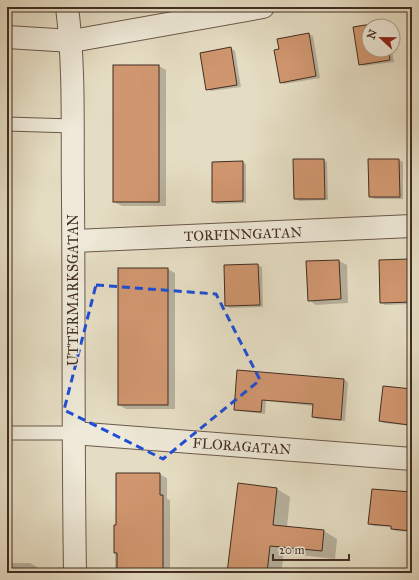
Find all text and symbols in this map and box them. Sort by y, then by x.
north arrow [361,18,401,58]
text: N [364,27,380,41]
street label: UTTERMARKSGATAN [65,214,82,366]
street label: TORFINNGATAN [183,224,303,245]
street label: FLORAGATAN [192,435,292,458]
scale bar [273,536,349,562]
text: 20 m [279,543,305,557]

